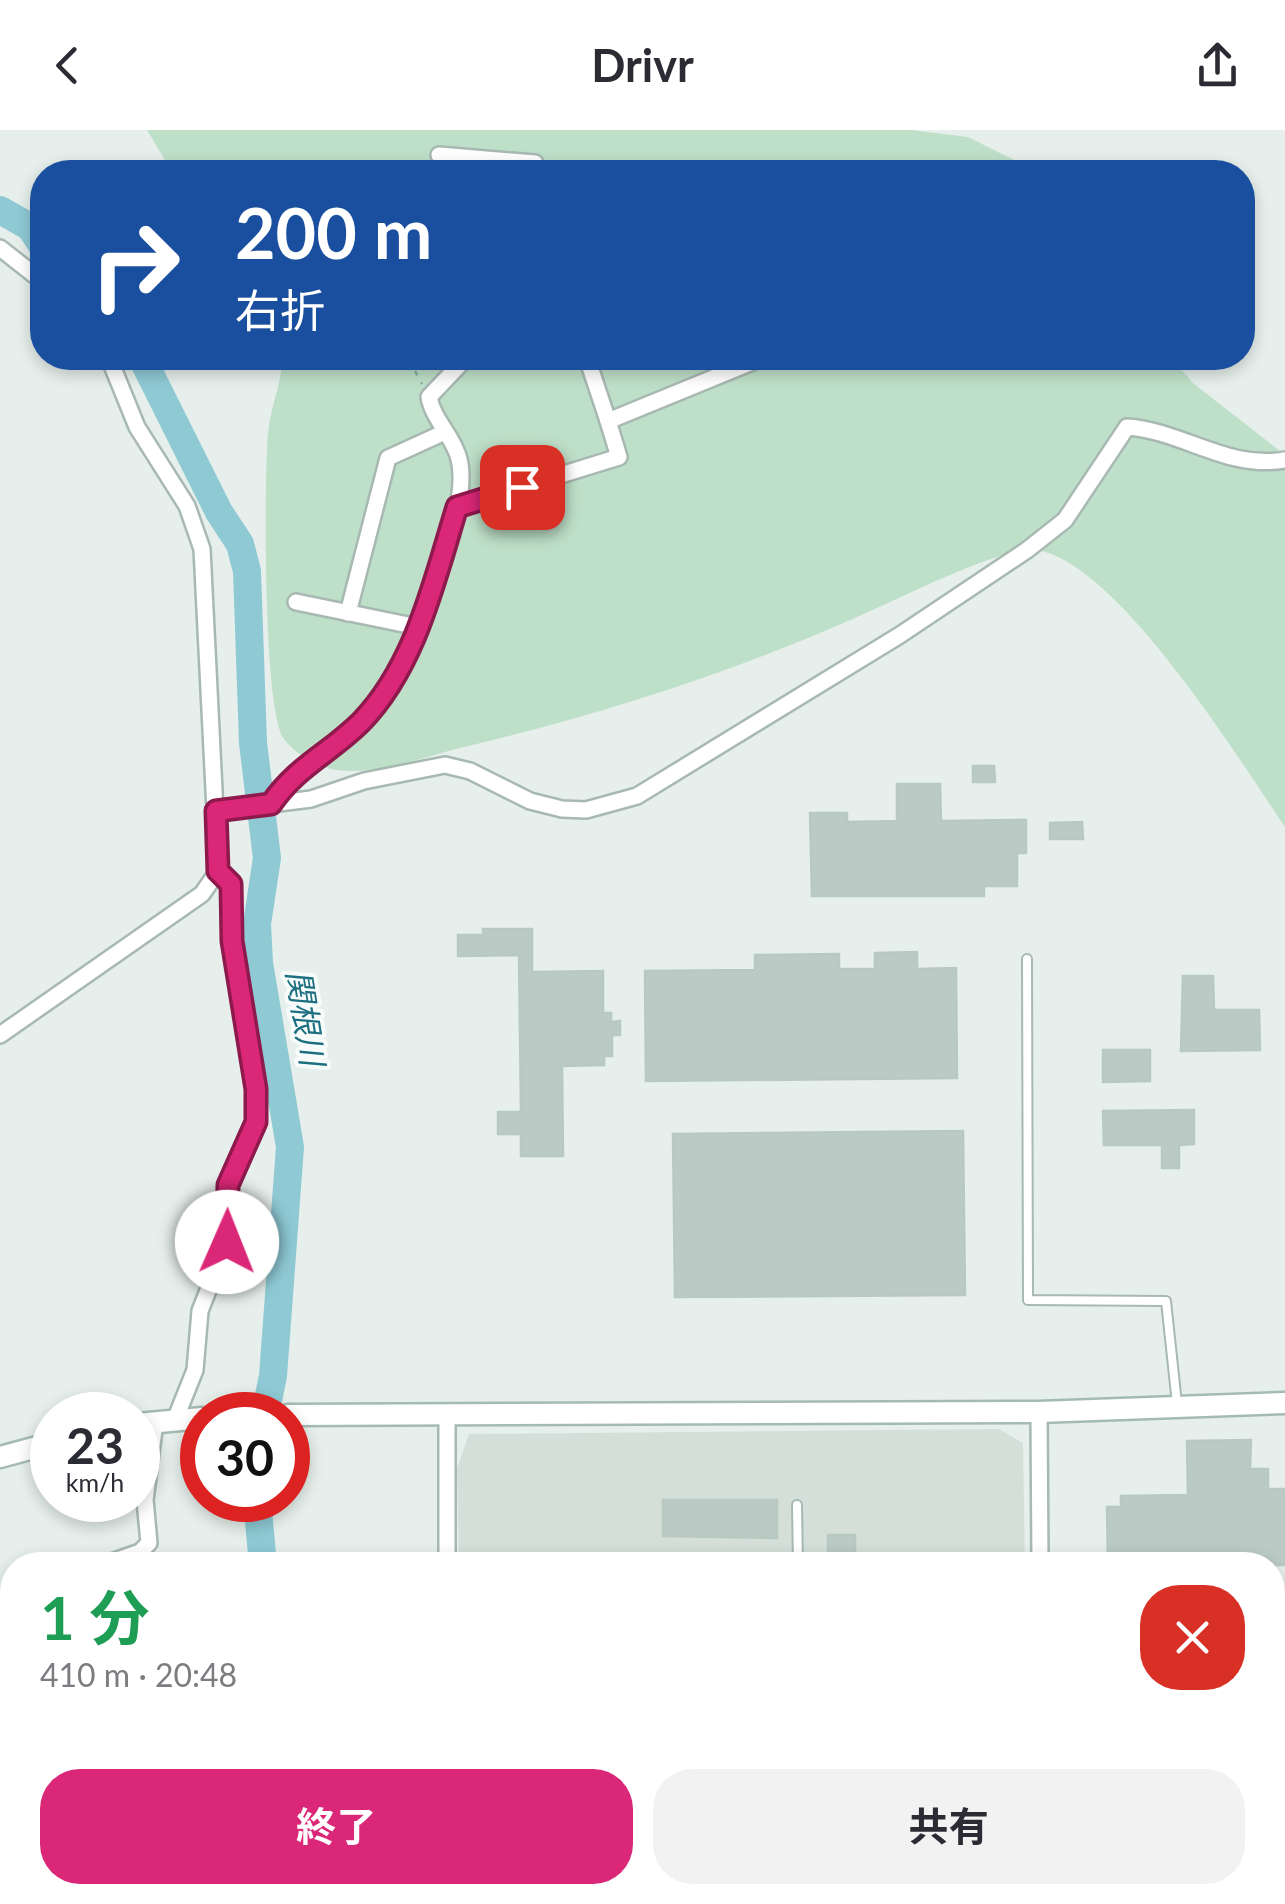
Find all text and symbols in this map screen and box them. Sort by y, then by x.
icon: back [40,38,95,93]
text: Drivr [591,38,694,92]
icon: share [1190,38,1245,93]
text: 200 m [235,190,432,274]
icon: right [70,200,200,330]
text: 右折 [235,283,325,337]
pin [480,445,565,530]
icon: arrive [495,460,550,515]
water label: 関根川 [280,967,334,1071]
position arrow [175,1190,279,1294]
speed limit sign: 30 [180,1392,310,1522]
text: 23 [66,1415,124,1475]
text: km/h [66,1467,124,1497]
text: 1 分 [40,1581,149,1653]
button: close [1140,1585,1245,1690]
text: 410 m · 20:48 [40,1655,237,1694]
button: 終了 [40,1769,633,1884]
button: 共有 [653,1769,1245,1884]

